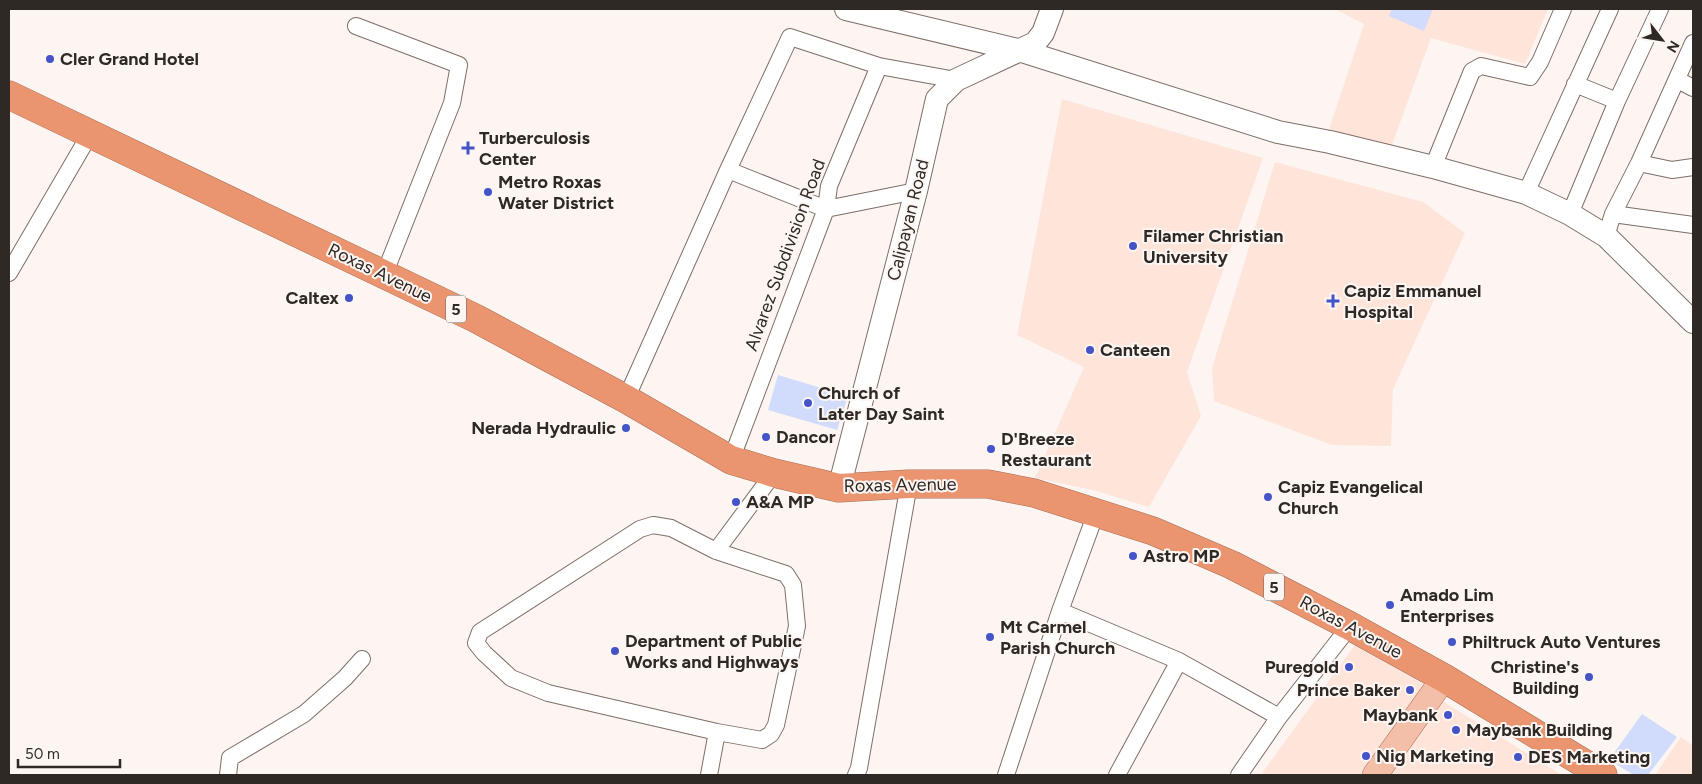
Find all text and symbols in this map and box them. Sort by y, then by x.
north arrow [1637,15,1687,65]
text: N [1663,37,1683,55]
place label: Cler Grand Hotel [60,48,199,70]
marker: Cler Grand Hotel [44,53,56,65]
place label: Turberculosis Center [479,127,590,170]
marker: Turberculosis Center [461,141,475,155]
street label: Alvarez Subdivision Road [740,156,830,354]
street label: Calipayan Road [882,157,934,283]
place label: Metro Roxas Water District [498,171,614,214]
marker: Metro Roxas Water District [482,186,494,198]
place label: Filamer Christian University [1143,225,1284,268]
street label: Roxas Avenue [324,238,436,308]
marker: Filamer Christian University [1127,240,1139,252]
place label: Capiz Emmanuel Hospital [1344,280,1481,323]
place label: Caltex [286,287,339,309]
marker: Caltex [343,292,355,304]
marker: Capiz Emmanuel Hospital [1326,294,1340,308]
road number: 5 [446,296,466,322]
place label: Canteen [1100,339,1170,361]
marker: Canteen [1084,344,1096,356]
place label: Church of Later Day Saint [818,382,945,425]
marker: Church of Later Day Saint [802,397,814,409]
place label: Nerada Hydraulic [471,417,616,439]
marker: Nerada Hydraulic [620,422,632,434]
place label: Dancor [776,426,836,448]
place label: D'Breeze Restaurant [1001,428,1092,471]
marker: Dancor [760,431,772,443]
marker: D'Breeze Restaurant [985,443,997,455]
street label: Roxas Avenue [843,473,957,497]
place label: Capiz Evangelical Church [1278,476,1423,519]
place label: A&A MP [746,491,814,513]
marker: Capiz Evangelical Church [1262,491,1274,503]
marker: A&A MP [730,496,742,508]
place label: Astro MP [1143,545,1219,567]
marker: Astro MP [1127,550,1139,562]
road number: 5 [1264,574,1284,600]
place label: Amado Lim Enterprises [1400,584,1494,627]
street label: Roxas Avenue [1296,591,1406,663]
marker: Amado Lim Enterprises [1384,599,1396,611]
place label: Mt Carmel Parish Church [1000,616,1115,659]
place label: Department of Public Works and Highways [625,630,802,673]
marker: Mt Carmel Parish Church [984,631,996,643]
place label: Philtruck Auto Ventures [1462,631,1661,653]
marker: Philtruck Auto Ventures [1446,636,1458,648]
marker: Department of Public Works and Highways [609,645,621,657]
place label: Puregold [1265,656,1339,678]
place label: Christine's Building [1491,656,1580,699]
marker: Puregold [1343,661,1355,673]
marker: Christine's Building [1583,671,1595,683]
place label: Prince Baker [1297,679,1400,701]
marker: Prince Baker [1404,684,1416,696]
place label: Maybank [1363,704,1438,726]
marker: Maybank [1442,709,1454,721]
place label: Maybank Building [1466,719,1613,741]
marker: Maybank Building [1450,724,1462,736]
scale bar [18,736,120,768]
text: 50 m [25,745,60,763]
place label: Nig Marketing [1376,745,1494,767]
place label: DES Marketing [1528,746,1650,768]
marker: Nig Marketing [1360,750,1372,762]
marker: DES Marketing [1512,751,1524,763]

